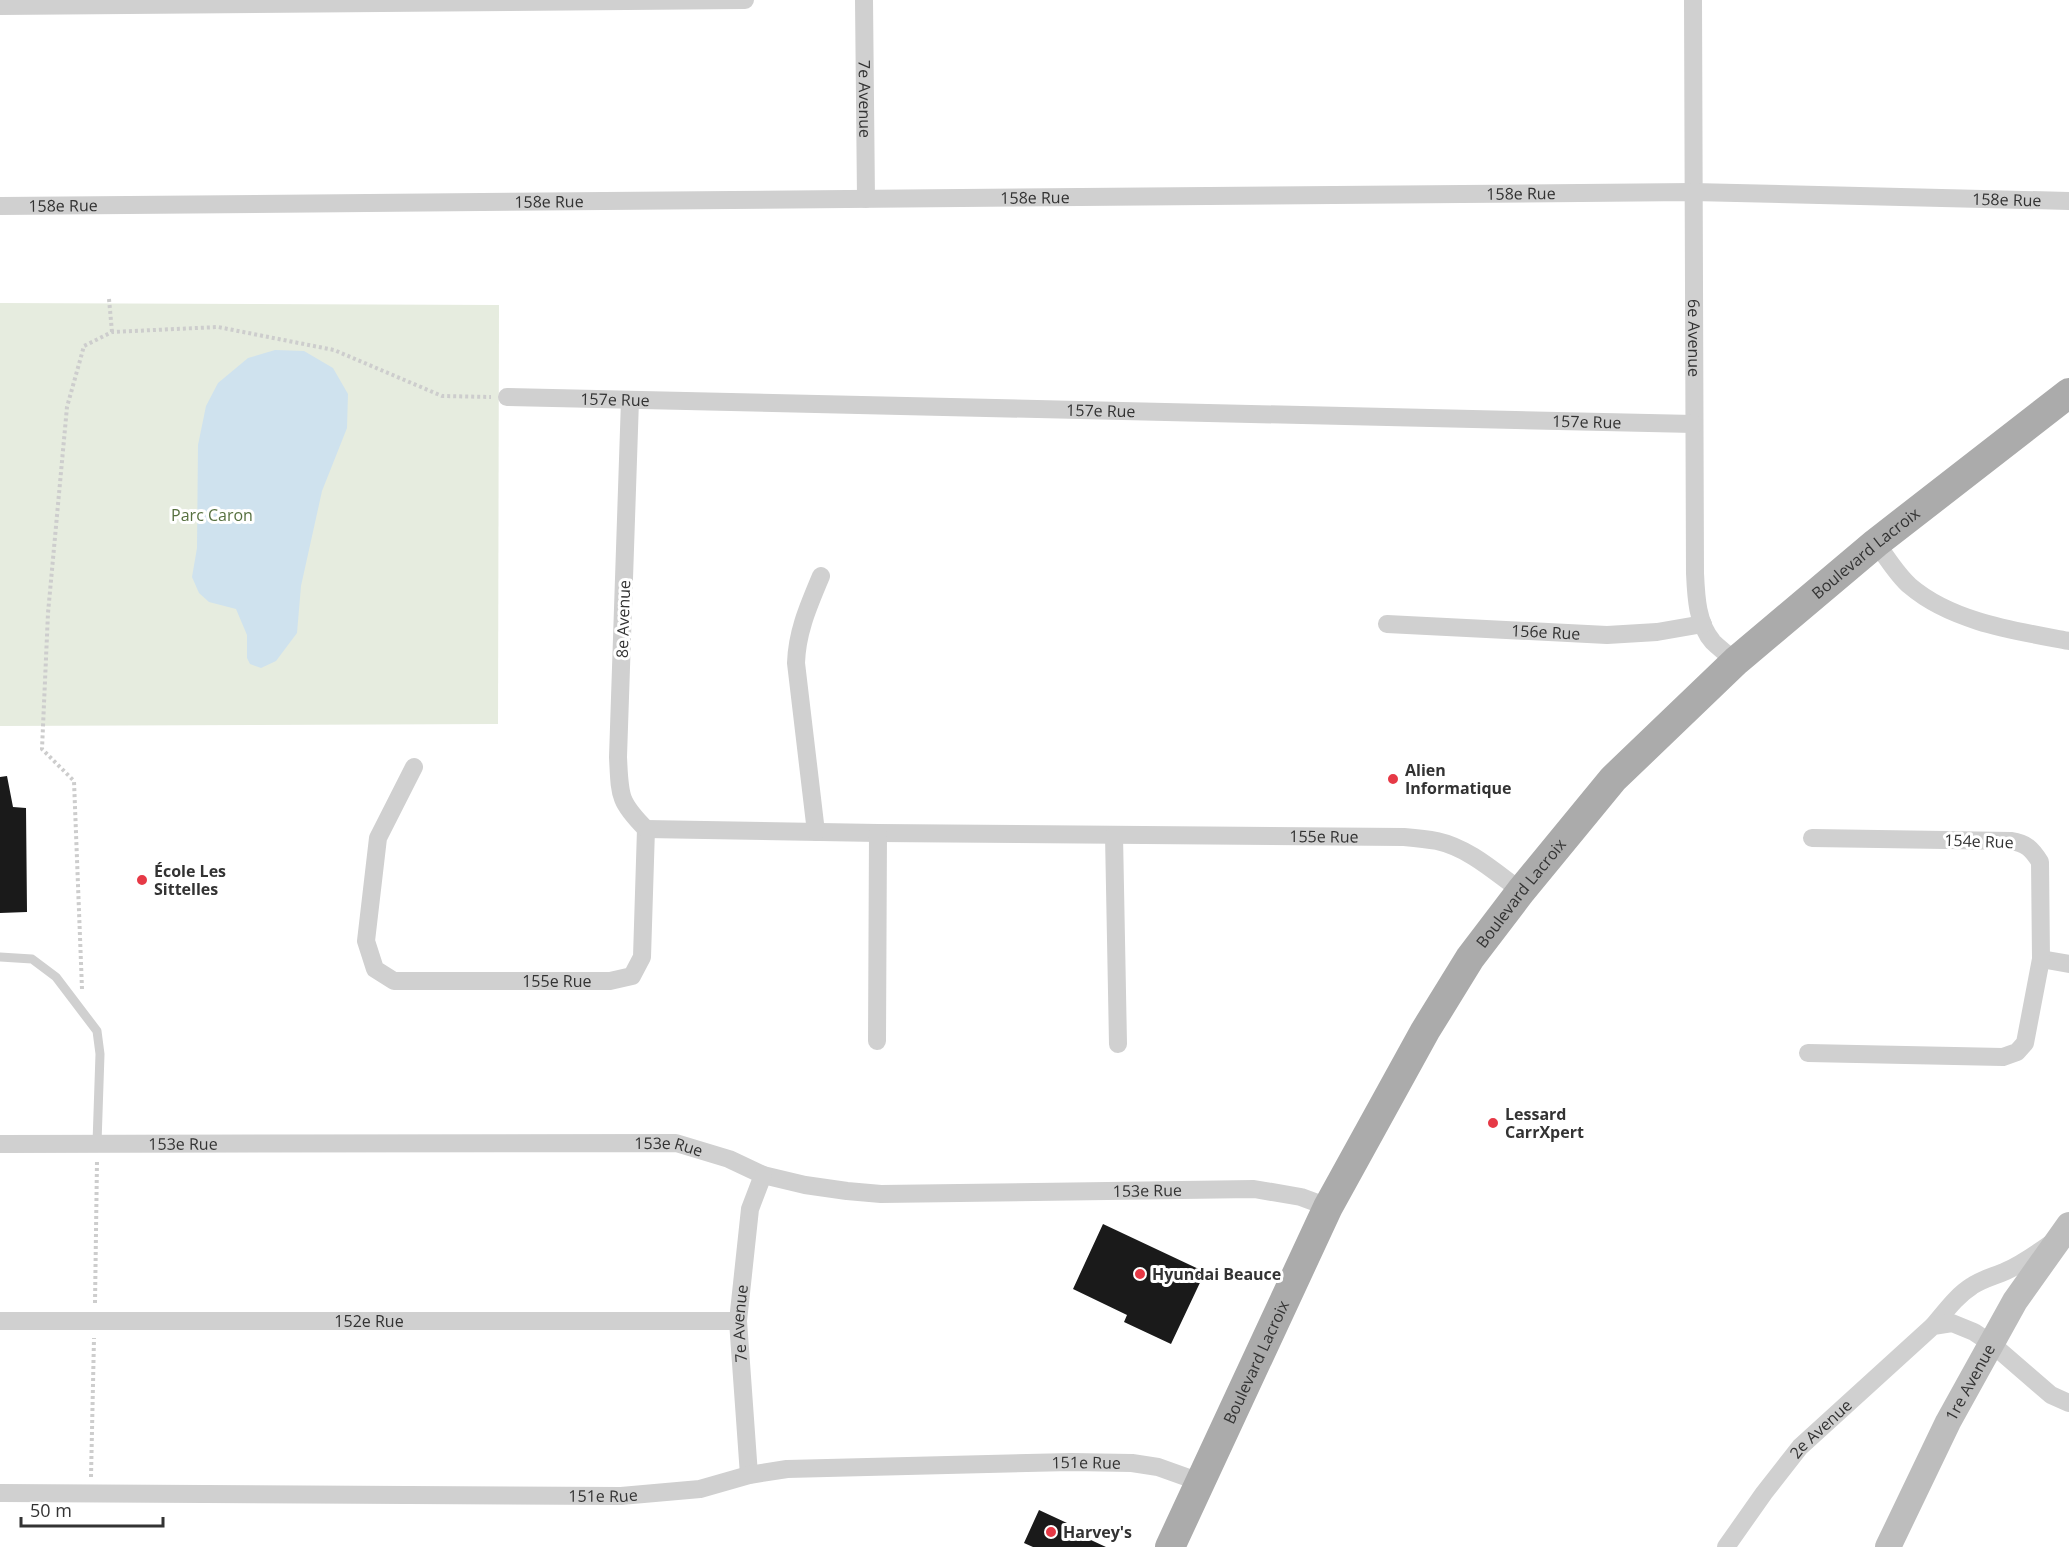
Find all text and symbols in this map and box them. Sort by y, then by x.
street label: 7e Avenue [854,60,876,138]
street label: 158e Rue [1486,182,1556,205]
street label: 158e Rue [1000,186,1070,209]
street label: 158e Rue [1972,188,2042,211]
street label: 158e Rue [514,190,584,213]
street label: 158e Rue [28,194,98,217]
street label: 6e Avenue [1683,299,1705,377]
street label: 157e Rue [580,388,650,411]
street label: 157e Rue [1066,399,1136,422]
street label: 157e Rue [1552,410,1622,433]
street label: Boulevard Lacroix [1807,502,1925,604]
park label: Parc Caron [171,504,253,526]
street label: 8e Avenue [611,580,635,658]
street label: 156e Rue [1511,619,1581,645]
place label: Alien Informatique [1405,759,1511,799]
marker: Alien Informatique [1386,772,1400,786]
street label: 155e Rue [1289,825,1359,848]
street label: 154e Rue [1944,829,2014,853]
street label: Boulevard Lacroix [1471,833,1571,952]
place label: École Les Sittelles [154,860,226,900]
marker: École Les Sittelles [135,873,149,887]
street label: 155e Rue [522,970,591,992]
place label: Lessard CarrXpert [1505,1103,1584,1143]
marker: Lessard CarrXpert [1486,1116,1500,1130]
street label: 153e Rue [634,1132,706,1162]
street label: 153e Rue [148,1133,218,1155]
street label: 153e Rue [1113,1179,1182,1202]
place label: Hyundai Beauce [1152,1263,1281,1285]
marker: Hyundai Beauce [1133,1267,1147,1281]
street label: 7e Avenue [727,1283,753,1363]
street label: Boulevard Lacroix [1218,1296,1294,1427]
street label: 152e Rue [334,1310,404,1332]
street label: 1re Avenue [1940,1340,2000,1425]
street label: 2e Avenue [1784,1394,1857,1463]
street label: 151e Rue [1051,1451,1121,1474]
street label: 151e Rue [568,1484,639,1507]
scale bar [21,1490,164,1528]
text: 50 m [30,1498,72,1522]
place label: Harvey's [1063,1521,1132,1543]
marker: Harvey's [1044,1525,1058,1539]

